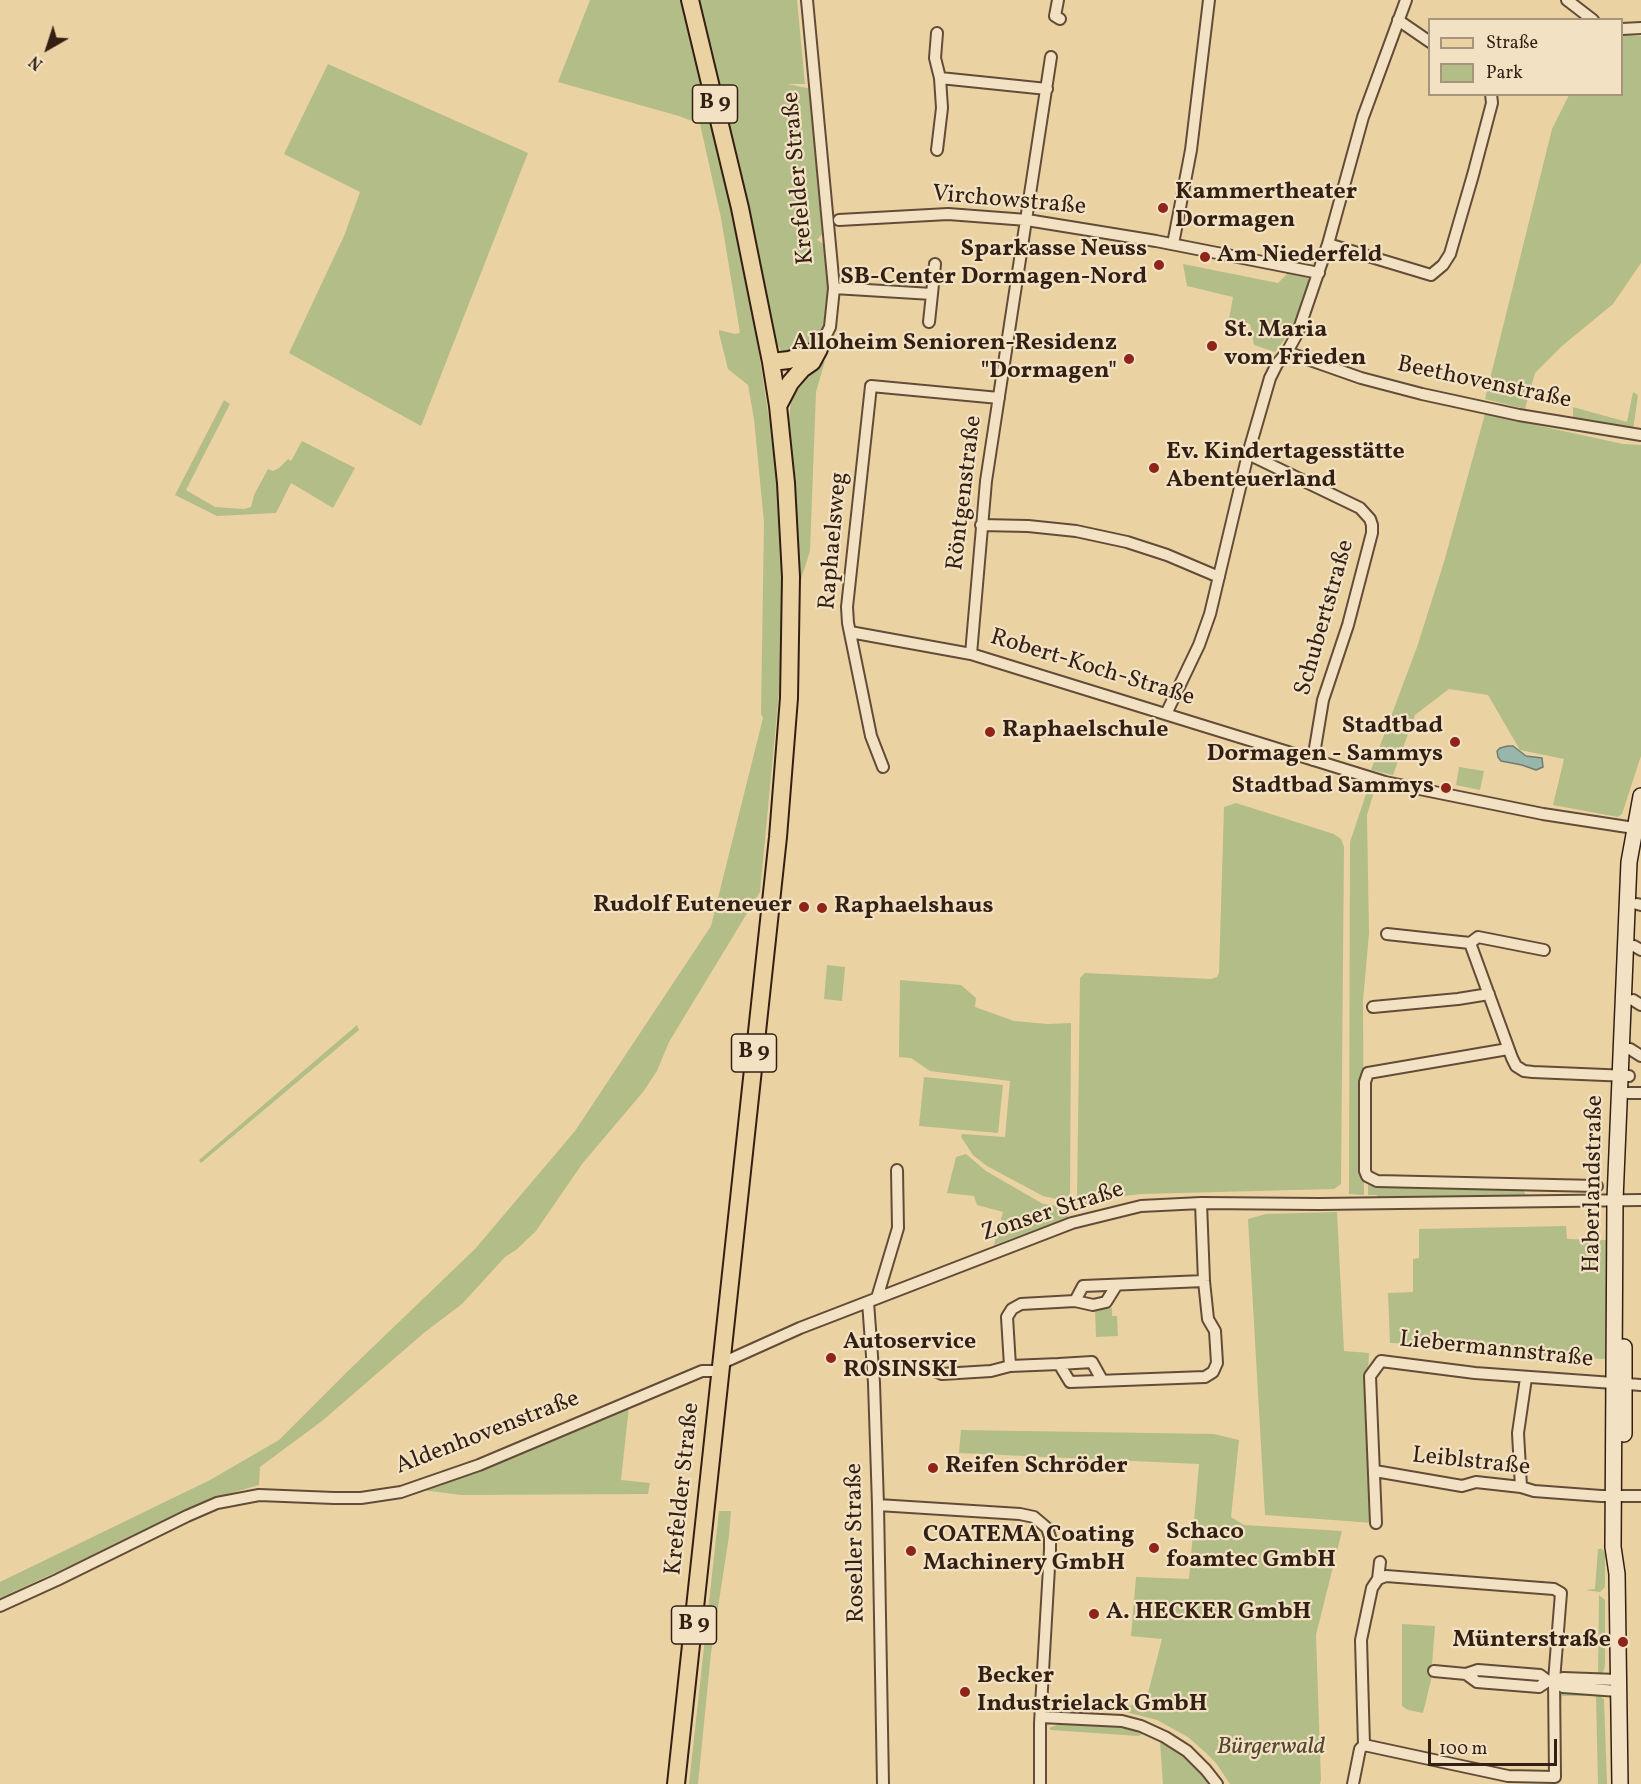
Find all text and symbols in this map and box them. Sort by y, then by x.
north arrow [18,18,78,78]
legend [1428,18,1623,96]
text: Straße [1486,31,1538,56]
text: N [25,50,48,74]
text: Park [1486,61,1523,86]
road number: B 9 [692,85,738,123]
street label: Krefelder Straße [778,90,822,266]
place label: Kammertheater Dormagen [1175,180,1357,236]
street label: Virchowstraße [931,181,1087,223]
marker: Kammertheater Dormagen [1156,201,1170,215]
place label: Sparkasse Neuss SB-Center Dormagen-Nord [840,237,1147,293]
place label: Am Niederfeld [1217,243,1382,271]
marker: Am Niederfeld [1198,250,1212,264]
marker: Sparkasse Neuss SB-Center Dormagen-Nord [1152,258,1166,272]
place label: St. Maria vom Frieden [1224,318,1366,374]
place label: Alloheim Senioren-Residenz "Dormagen" [792,331,1117,387]
marker: St. Maria vom Frieden [1205,339,1219,353]
street label: Beethovenstraße [1394,351,1574,417]
marker: Alloheim Senioren-Residenz "Dormagen" [1122,352,1136,366]
street label: Röntgenstraße [942,414,990,572]
place label: Ev. Kindertagesstätte Abenteuerland [1166,440,1405,496]
marker: Ev. Kindertagesstätte Abenteuerland [1147,461,1161,475]
street label: Raphaelsweg [815,471,855,611]
street label: Schubertstraße [1290,537,1362,699]
street label: Robert-Koch-Straße [986,624,1198,714]
place label: Stadtbad Dormagen - Sammys [1207,714,1443,770]
place label: Raphaelschule [1002,718,1168,746]
marker: Raphaelschule [983,725,997,739]
marker: Stadtbad Dormagen - Sammys [1448,735,1462,749]
place label: Stadtbad Sammys [1232,774,1434,802]
marker: Stadtbad Sammys [1439,781,1453,795]
place label: Rudolf Euteneuer [593,893,792,921]
place label: Raphaelshaus [834,894,994,922]
marker: Rudolf Euteneuer [797,900,811,914]
marker: Raphaelshaus [815,901,829,915]
road number: B 9 [732,1034,777,1072]
street label: Haberlandstraße [1579,1095,1611,1273]
street label: Zonser Straße [978,1176,1128,1250]
street label: Liebermannstraße [1398,1326,1594,1376]
place label: Autoservice ROSINSKI [843,1330,976,1386]
marker: Autoservice ROSINSKI [824,1351,838,1365]
street label: Aldenhovenstraße [392,1386,584,1482]
street label: Krefelder Straße [661,1401,707,1577]
street label: Leiblstraße [1411,1442,1531,1484]
place label: Reifen Schröder [945,1454,1128,1482]
marker: Reifen Schröder [926,1461,940,1475]
street label: Roseller Straße [841,1463,873,1623]
place label: Schaco foamtec GmbH [1166,1520,1336,1576]
place label: COATEMA Coating Machinery GmbH [923,1523,1134,1579]
marker: Schaco foamtec GmbH [1147,1541,1161,1555]
marker: COATEMA Coating Machinery GmbH [904,1544,918,1558]
place label: A. HECKER GmbH [1106,1600,1311,1628]
road number: B 9 [672,1606,716,1644]
marker: A. HECKER GmbH [1087,1607,1101,1621]
place label: Münterstraße [1452,1628,1611,1656]
marker: Münterstraße [1616,1635,1630,1649]
place label: Becker Industrielack GmbH [977,1664,1207,1720]
marker: Becker Industrielack GmbH [958,1685,972,1699]
scale bar [1431,1727,1560,1765]
park label: Bürgerwald [1217,1735,1325,1763]
text: 100 m [1439,1737,1488,1762]

